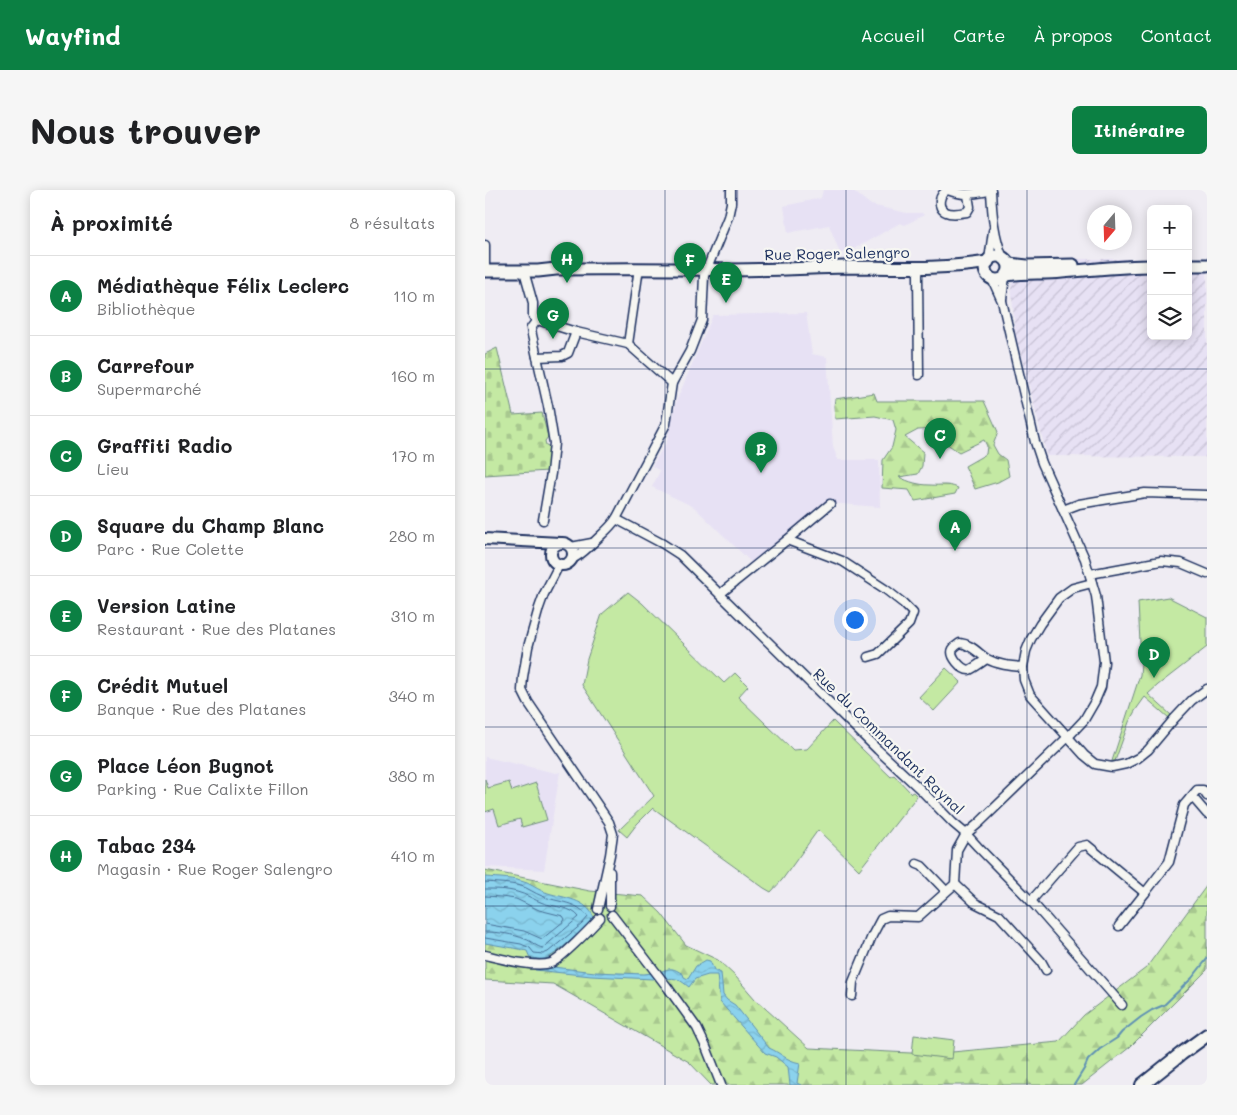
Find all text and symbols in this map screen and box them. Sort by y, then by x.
text: Wayfind [25,20,121,51]
text: Accueil [860,23,925,47]
text: Carte [953,23,1005,47]
text: À propos [1033,23,1113,47]
text: Contact [1141,23,1212,47]
button: Itinéraire [1072,106,1207,154]
text: Nous trouver [30,107,261,153]
north arrow [1087,205,1132,250]
map controls [1147,205,1192,340]
button: + [1147,205,1192,250]
text: À proximité [50,209,173,236]
text: 8 résultats [350,212,435,233]
pin: H [551,242,583,283]
street label: Rue Roger Salengro [764,242,910,264]
pin: F [674,243,706,284]
button: − [1147,250,1192,295]
pin: E [710,262,742,303]
text: Médiathèque Félix Leclerc [97,273,349,298]
text: A [60,285,72,306]
text: 110 m [393,285,435,306]
button: layers [1147,295,1192,340]
text: Bibliothèque [97,298,195,319]
pin: G [537,298,569,339]
text: Carrefour [97,353,194,378]
text: B [61,365,71,386]
text: 160 m [390,365,435,386]
text: Supermarché [97,378,202,399]
pin: C [924,418,956,459]
pin: B [745,432,777,473]
text: Graffiti Radio [97,433,232,458]
text: C [60,445,72,466]
text: 170 m [391,445,435,466]
text: Lieu [97,458,129,479]
pin: A [939,510,971,551]
text: Square du Champ Blanc [97,513,324,538]
text: D [60,525,72,546]
text: 280 m [389,525,435,546]
text: Parc · Rue Colette [97,538,244,559]
text: Version Latine [97,593,236,618]
text: E [61,605,71,626]
text: 310 m [391,605,435,626]
your location [842,607,868,633]
text: Restaurant · Rue des Platanes [97,618,336,639]
pin: D [1138,637,1170,678]
street label: Rue du Commandant Raynal [809,664,969,818]
text: Crédit Mutuel [97,673,228,698]
text: F [61,685,71,706]
text: 340 m [388,685,435,706]
text: Banque · Rue des Platanes [97,698,306,719]
text: Place Léon Bugnot [97,753,274,778]
text: G [60,765,72,786]
text: 380 m [388,765,435,786]
text: Parking · Rue Calixte Fillon [97,778,308,799]
text: Tabac 234 [97,833,196,858]
text: H [60,845,72,866]
text: 410 m [391,845,435,866]
text: Magasin · Rue Roger Salengro [97,858,332,879]

